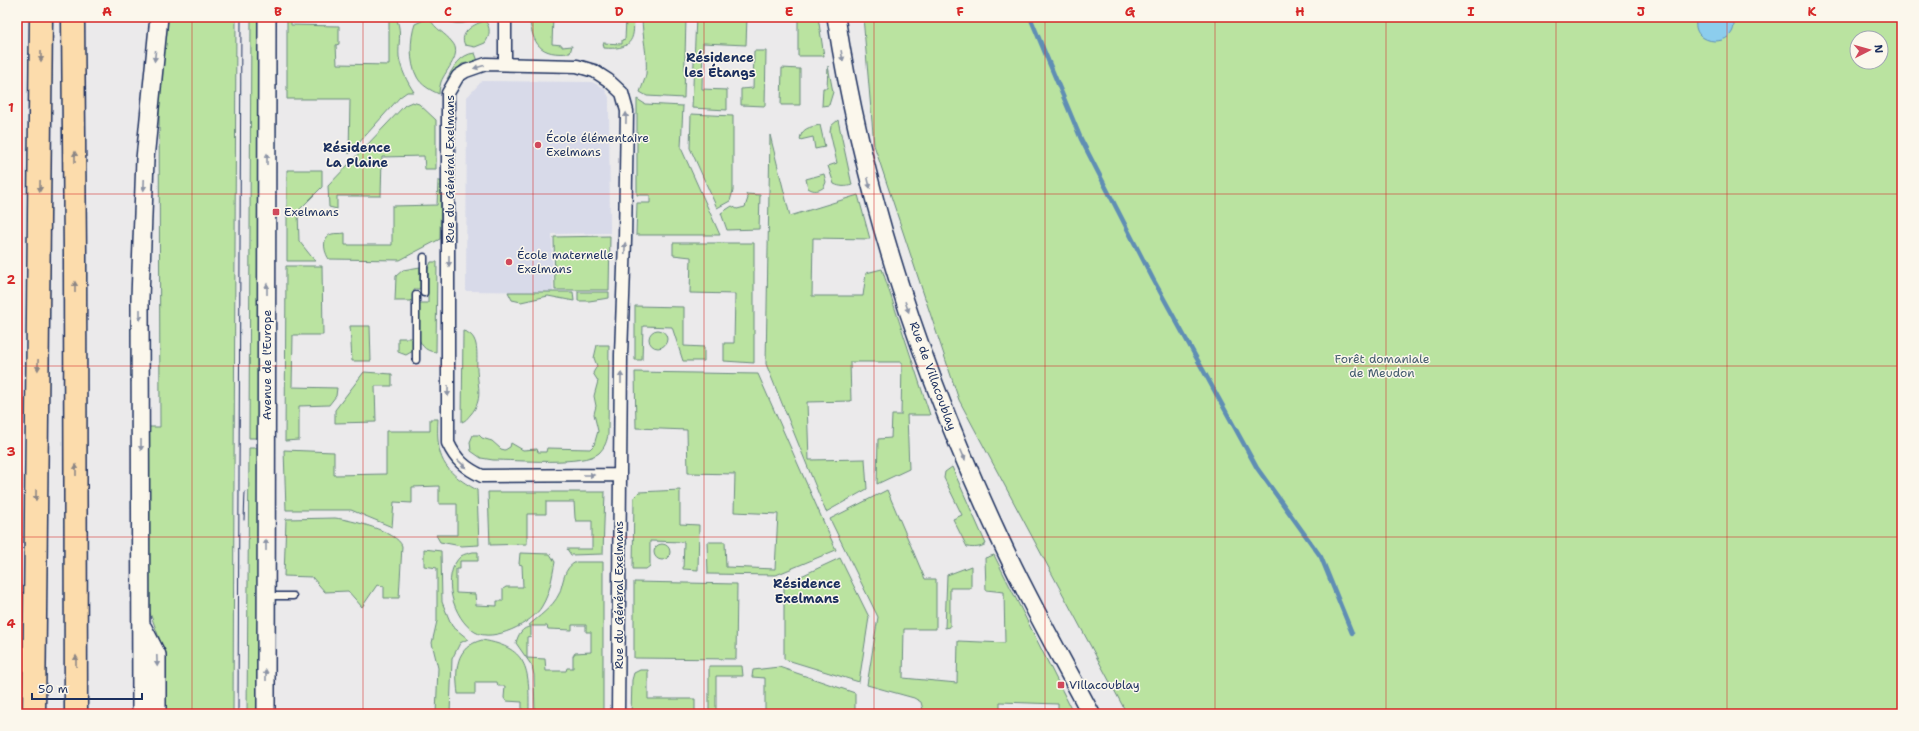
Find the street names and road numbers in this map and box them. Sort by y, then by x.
street label: Rue du Général Exelmans [442,95,458,243]
street label: Avenue de l'Europe [259,310,275,420]
street label: Rue de Villacoublay [906,319,960,433]
street label: Rue du Général Exelmans [611,521,627,669]

